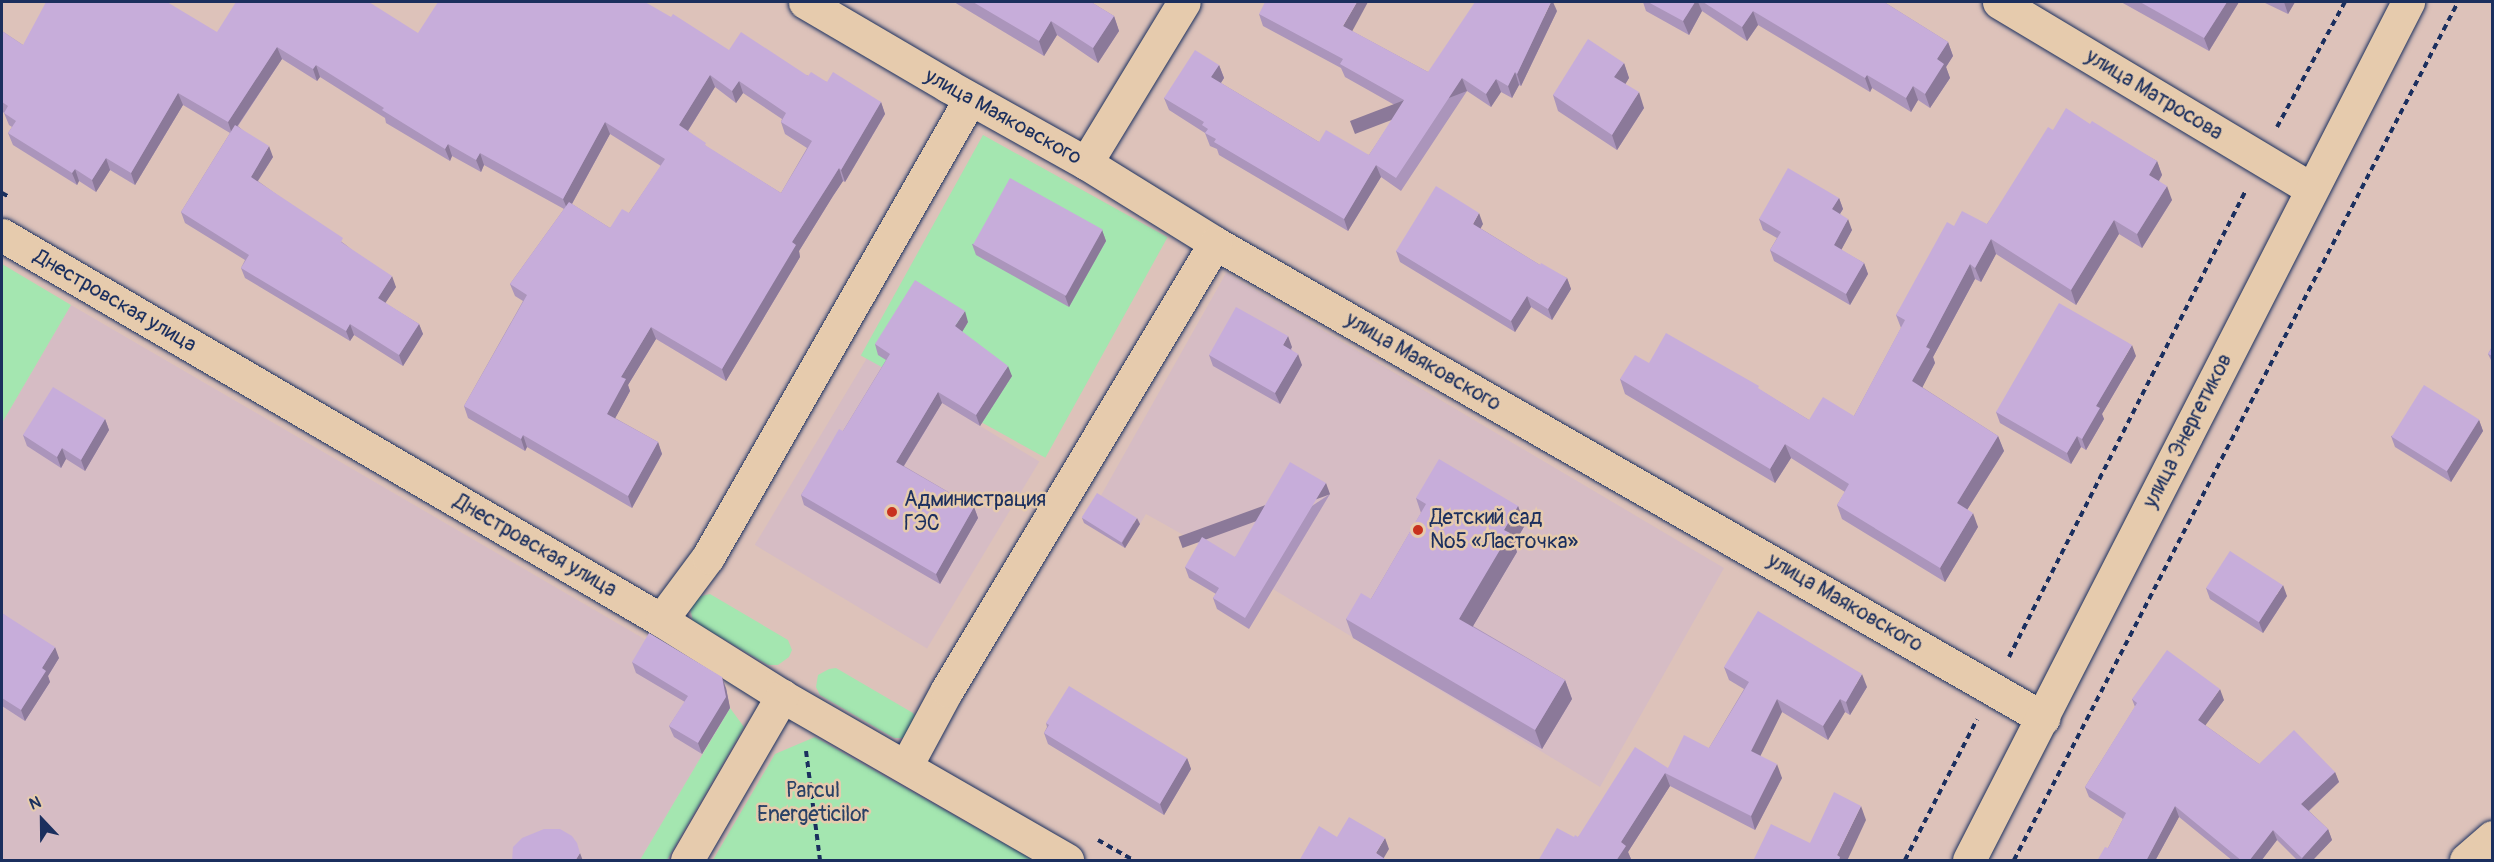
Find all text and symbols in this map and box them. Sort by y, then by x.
street label: улица Матросова [2081,44,2227,146]
street label: улица Маяковского [920,63,1086,171]
street label: Днестровская улица [29,244,201,358]
street label: улица Маяковского [1341,307,1505,417]
street label: улица Энергетиков [2138,350,2238,512]
place label: Администрация ГЭС [904,487,1046,537]
street label: Днестровская улица [449,489,621,603]
marker: Администрация ГЭС [885,505,899,519]
place label: Детский сад №5 «Ласточка» [1430,505,1578,555]
marker: Детский сад №5 «Ласточка» [1411,523,1425,537]
street label: улица Маяковского [1763,548,1927,658]
park label: Parcul Energeticilor [757,778,869,828]
north arrow [12,790,72,850]
text: N [26,792,44,815]

